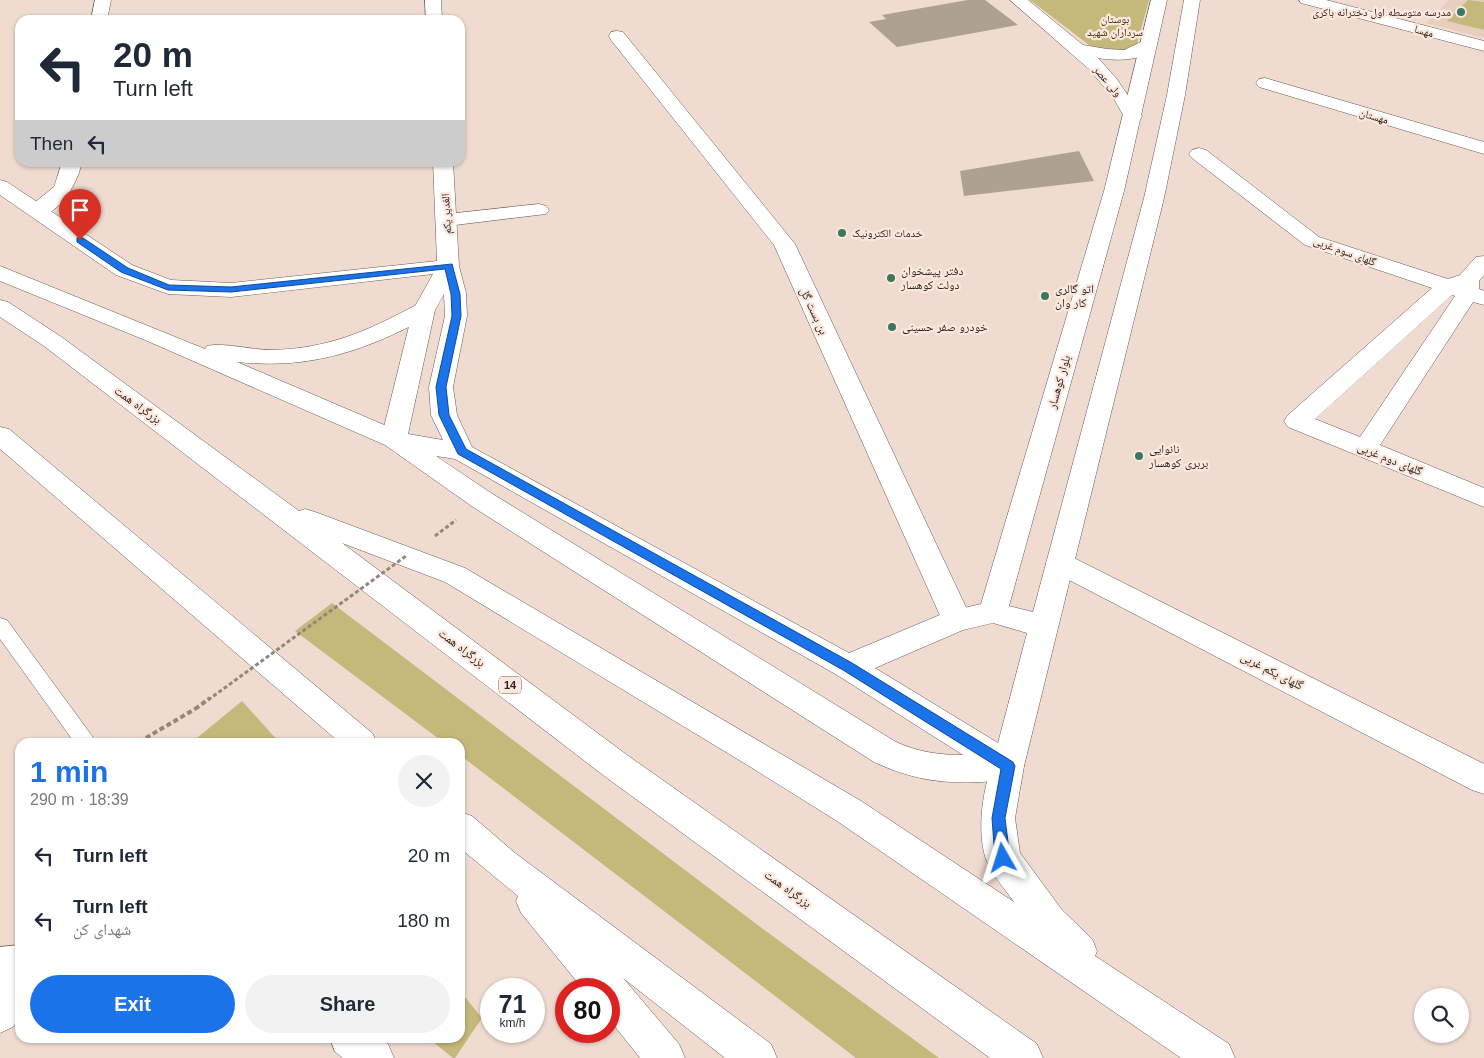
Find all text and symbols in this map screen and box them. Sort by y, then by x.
place label: مدرسه متوسطه اول دخترانه باکری [1312,6,1451,19]
marker: مدرسه متوسطه اول دخترانه باکری [1455,6,1467,18]
park label: بوستان سرداران شهید [1087,13,1143,39]
street label: مهسا [1413,23,1435,39]
icon: left [30,35,95,100]
text: 20 m [113,35,193,74]
street label: ولی عصر [1090,62,1125,99]
text: Turn left [113,76,193,101]
street label: مهستان [1358,106,1390,127]
icon: left [83,130,111,158]
text: Then [30,133,73,154]
pin [59,189,101,240]
street label: الغدیر یکم [439,193,455,235]
icon: arrive [66,196,94,224]
marker: خدمات الکترونیک [836,227,848,239]
place label: خدمات الکترونیک [852,227,923,239]
street label: گلهای سوم غربی [1312,234,1378,269]
place label: دفتر پیشخوان دولت کوهسار [900,264,963,292]
marker: دفتر پیشخوان دولت کوهسار [885,272,897,284]
place label: اتو گالری کار وان [1055,282,1094,310]
street label: بن بست گل [797,285,831,337]
marker: اتو گالری کار وان [1039,290,1051,302]
place label: خودرو صفر حسینی [902,320,988,334]
marker: خودرو صفر حسینی [886,321,898,333]
street label: بلوار کوهسار [1044,354,1074,411]
street label: بزرگراه همت [112,383,164,427]
street label: گلهای دوم غربی [1355,440,1424,479]
place label: نانوایی بربری کوهسار [1148,442,1208,470]
marker: نانوایی بربری کوهسار [1133,450,1145,462]
street label: بزرگراه همت [436,626,488,670]
street label: گلهای یکم غربی [1238,649,1305,694]
road number: 14 [499,676,521,694]
text: 1 min [30,755,108,788]
button: close [398,755,450,807]
text: 290 m · 18:39 [30,791,129,808]
position arrow [976,831,1028,883]
icon: left [30,842,58,870]
text: Turn left [73,845,148,866]
text: 20 m [408,845,450,866]
street label: بزرگراه همت [762,867,814,911]
text: Turn left [73,896,148,917]
icon: left [30,907,58,935]
text: 180 m [397,910,450,931]
text: شهدای کن [73,921,131,938]
button: Exit [30,975,235,1033]
button: Share [245,975,450,1033]
speed limit sign: 80 [555,978,620,1043]
map controls [1414,988,1469,1043]
button: search [1414,988,1469,1043]
text: 71 [499,990,526,1018]
text: km/h [499,1016,526,1030]

